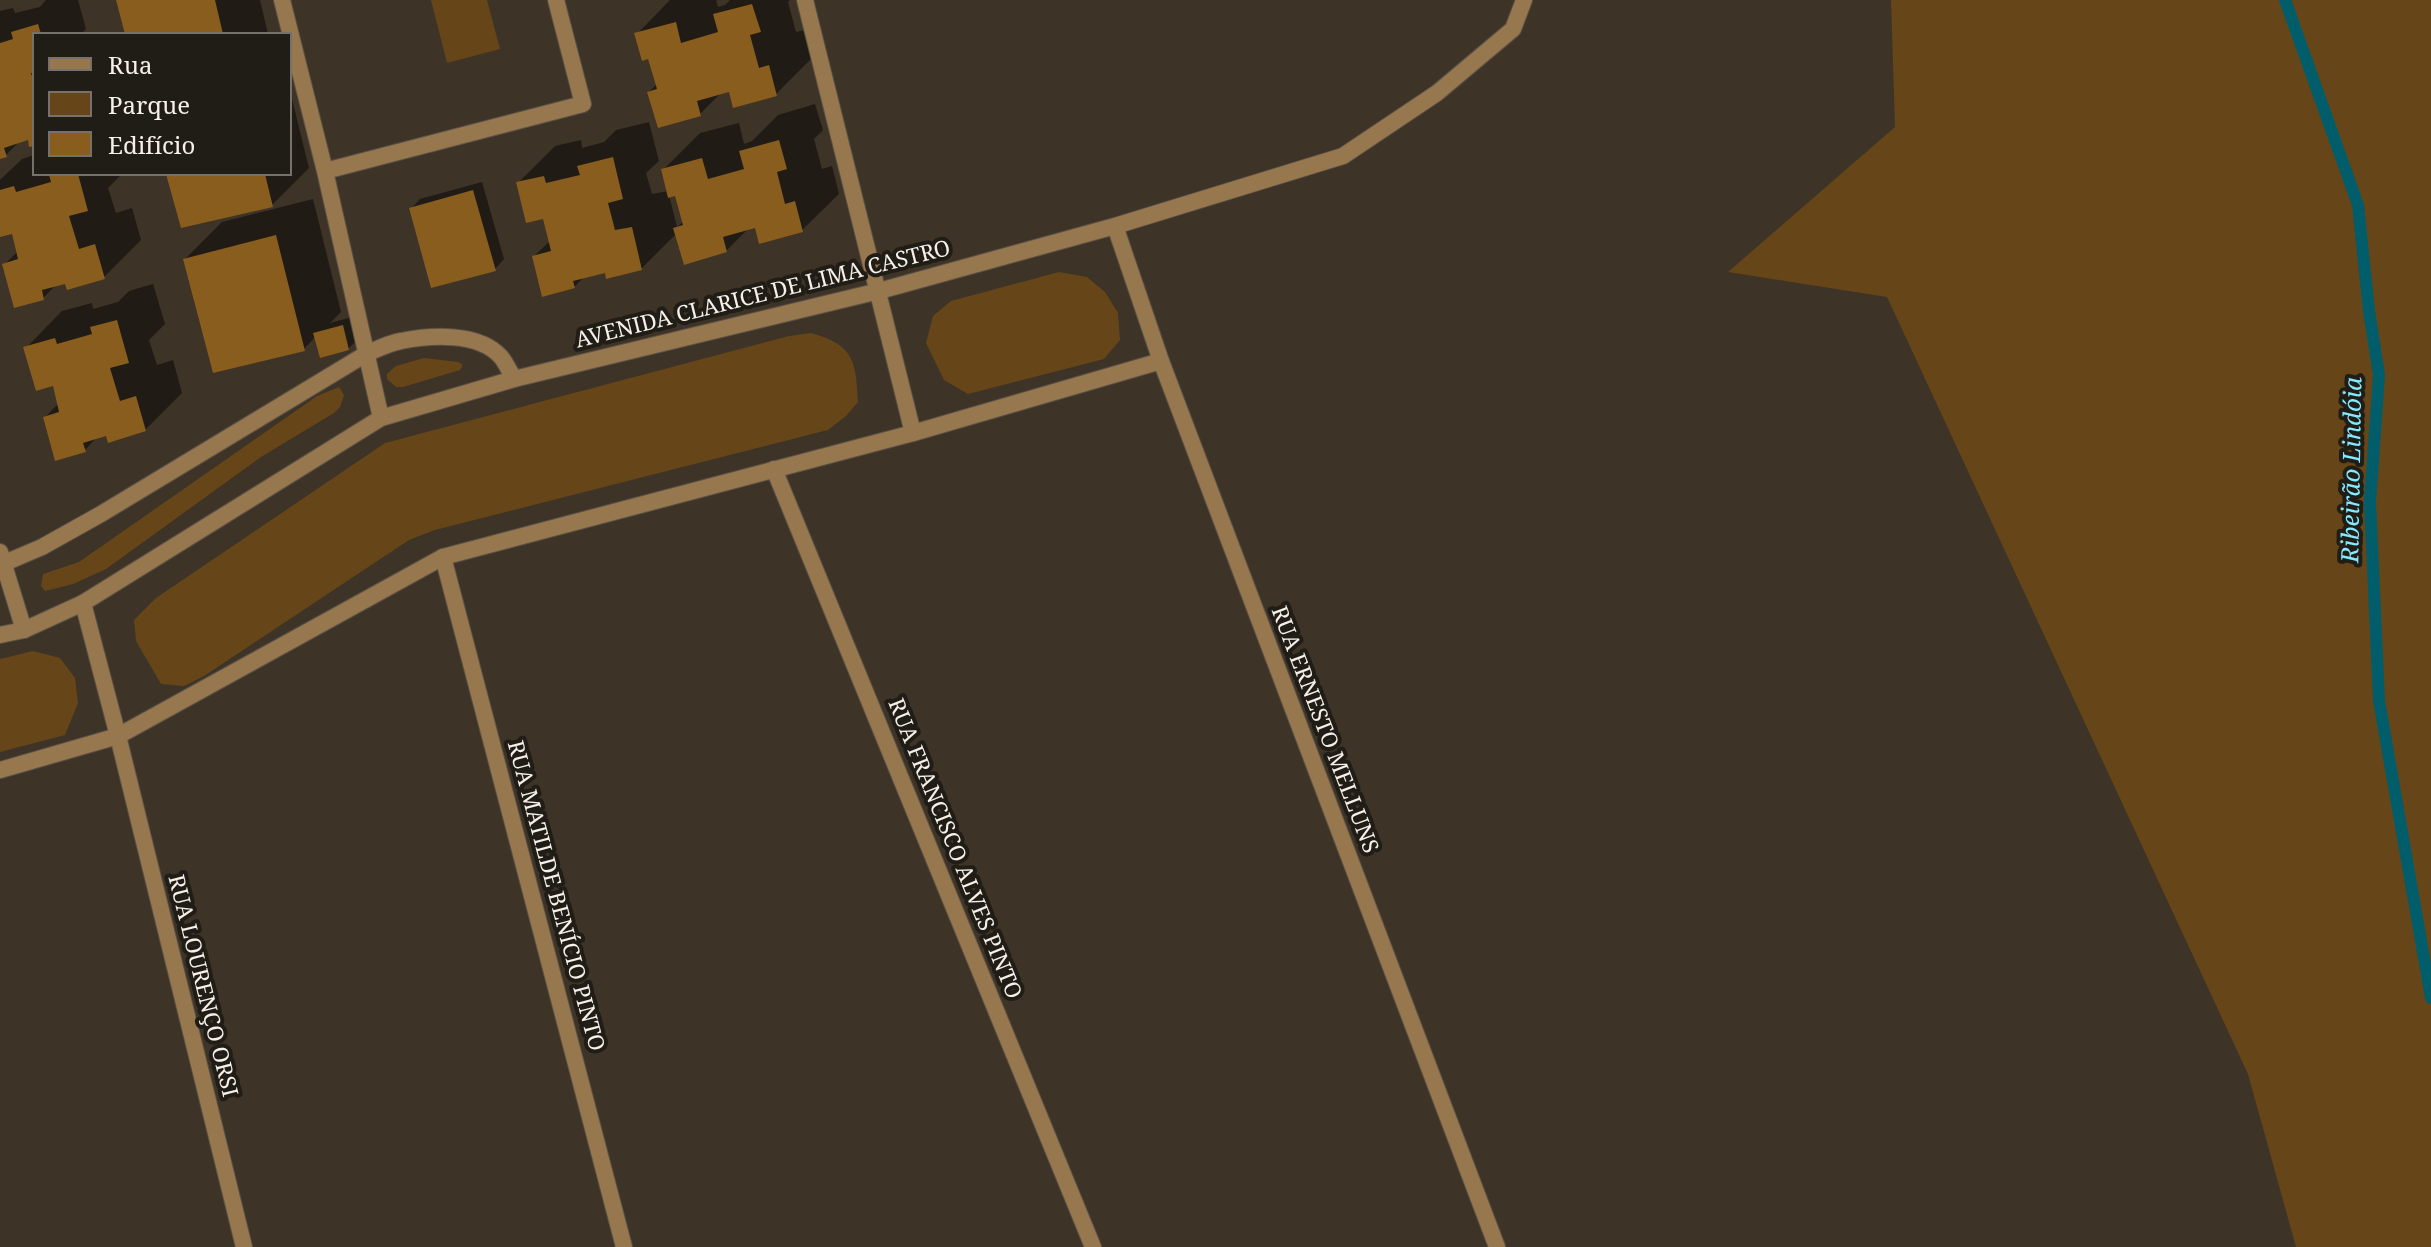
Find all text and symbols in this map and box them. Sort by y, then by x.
legend [32,32,292,176]
text: Rua [108,48,153,81]
text: Parque [108,88,190,121]
text: Edifício [108,128,195,161]
street label: AVENIDA CLARICE DE LIMA CASTRO [573,236,953,354]
water label: Ribeirão Lindóia [2337,377,2369,563]
street label: RUA ERNESTO MELLUNS [1265,603,1383,857]
street label: RUA FRANCISCO ALVES PINTO [882,695,1026,1003]
street label: RUA MATILDE BENÍCIO PINTO [501,738,609,1054]
street label: RUA LOURENÇO ORSI [162,872,242,1100]

